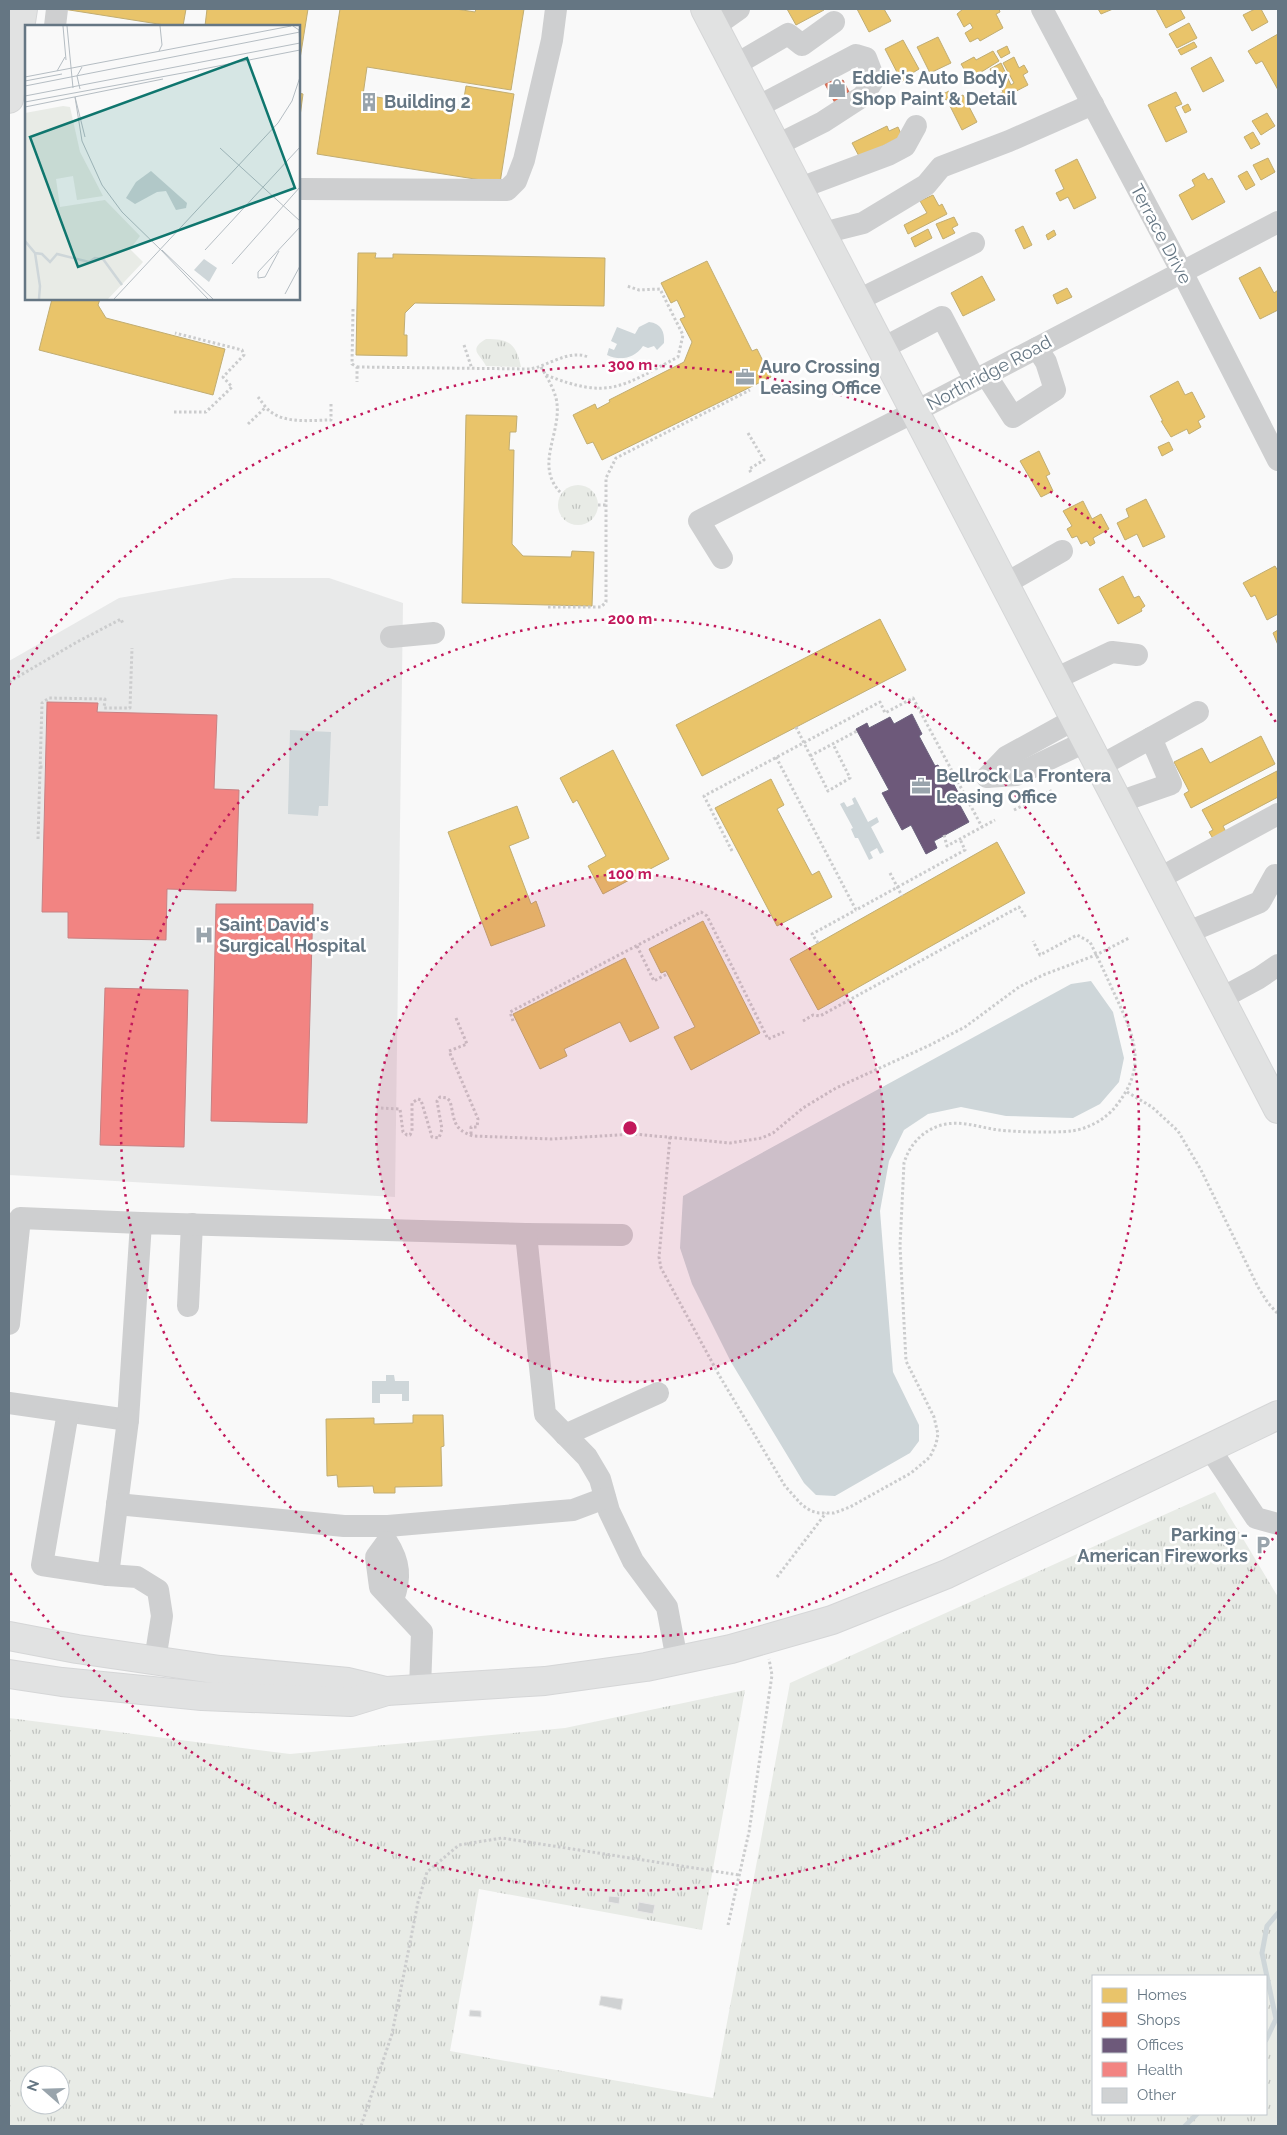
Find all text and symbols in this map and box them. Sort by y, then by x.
inset map [25,25,300,300]
place label: Eddie's Auto Body Shop Paint & Detail [852,67,1017,109]
shop icon: Eddie's Auto Body Shop Paint & Detail [826,77,848,99]
building icon: Building 2 [358,91,380,113]
place label: Building 2 [384,91,471,112]
street label: Terrace Drive [1126,180,1197,288]
street label: Northridge Road [923,331,1055,414]
text: 300 m [608,356,652,374]
place label: Auro Crossing Leasing Office [760,356,881,398]
office icon: Auro Crossing Leasing Office [734,366,756,388]
text: 200 m [608,610,652,628]
place label: Bellrock La Frontera Leasing Office [936,765,1111,807]
office icon: Bellrock La Frontera Leasing Office [910,775,932,797]
text: 100 m [608,865,652,883]
place label: Saint David's Surgical Hospital [219,914,366,956]
hospital icon: Saint David's Surgical Hospital [193,924,215,946]
centre of rings [621,1119,639,1137]
place label: Parking - American Fireworks [1077,1524,1248,1566]
parking icon: Parking - American Fireworks [1252,1534,1274,1556]
legend [1092,1975,1267,2115]
text: Homes [1137,1986,1187,2004]
text: Shops [1137,2011,1180,2029]
text: Offices [1137,2036,1184,2054]
text: Health [1137,2061,1183,2079]
north arrow [20,2065,70,2115]
text: N [23,2078,42,2093]
text: Other [1137,2086,1177,2104]

